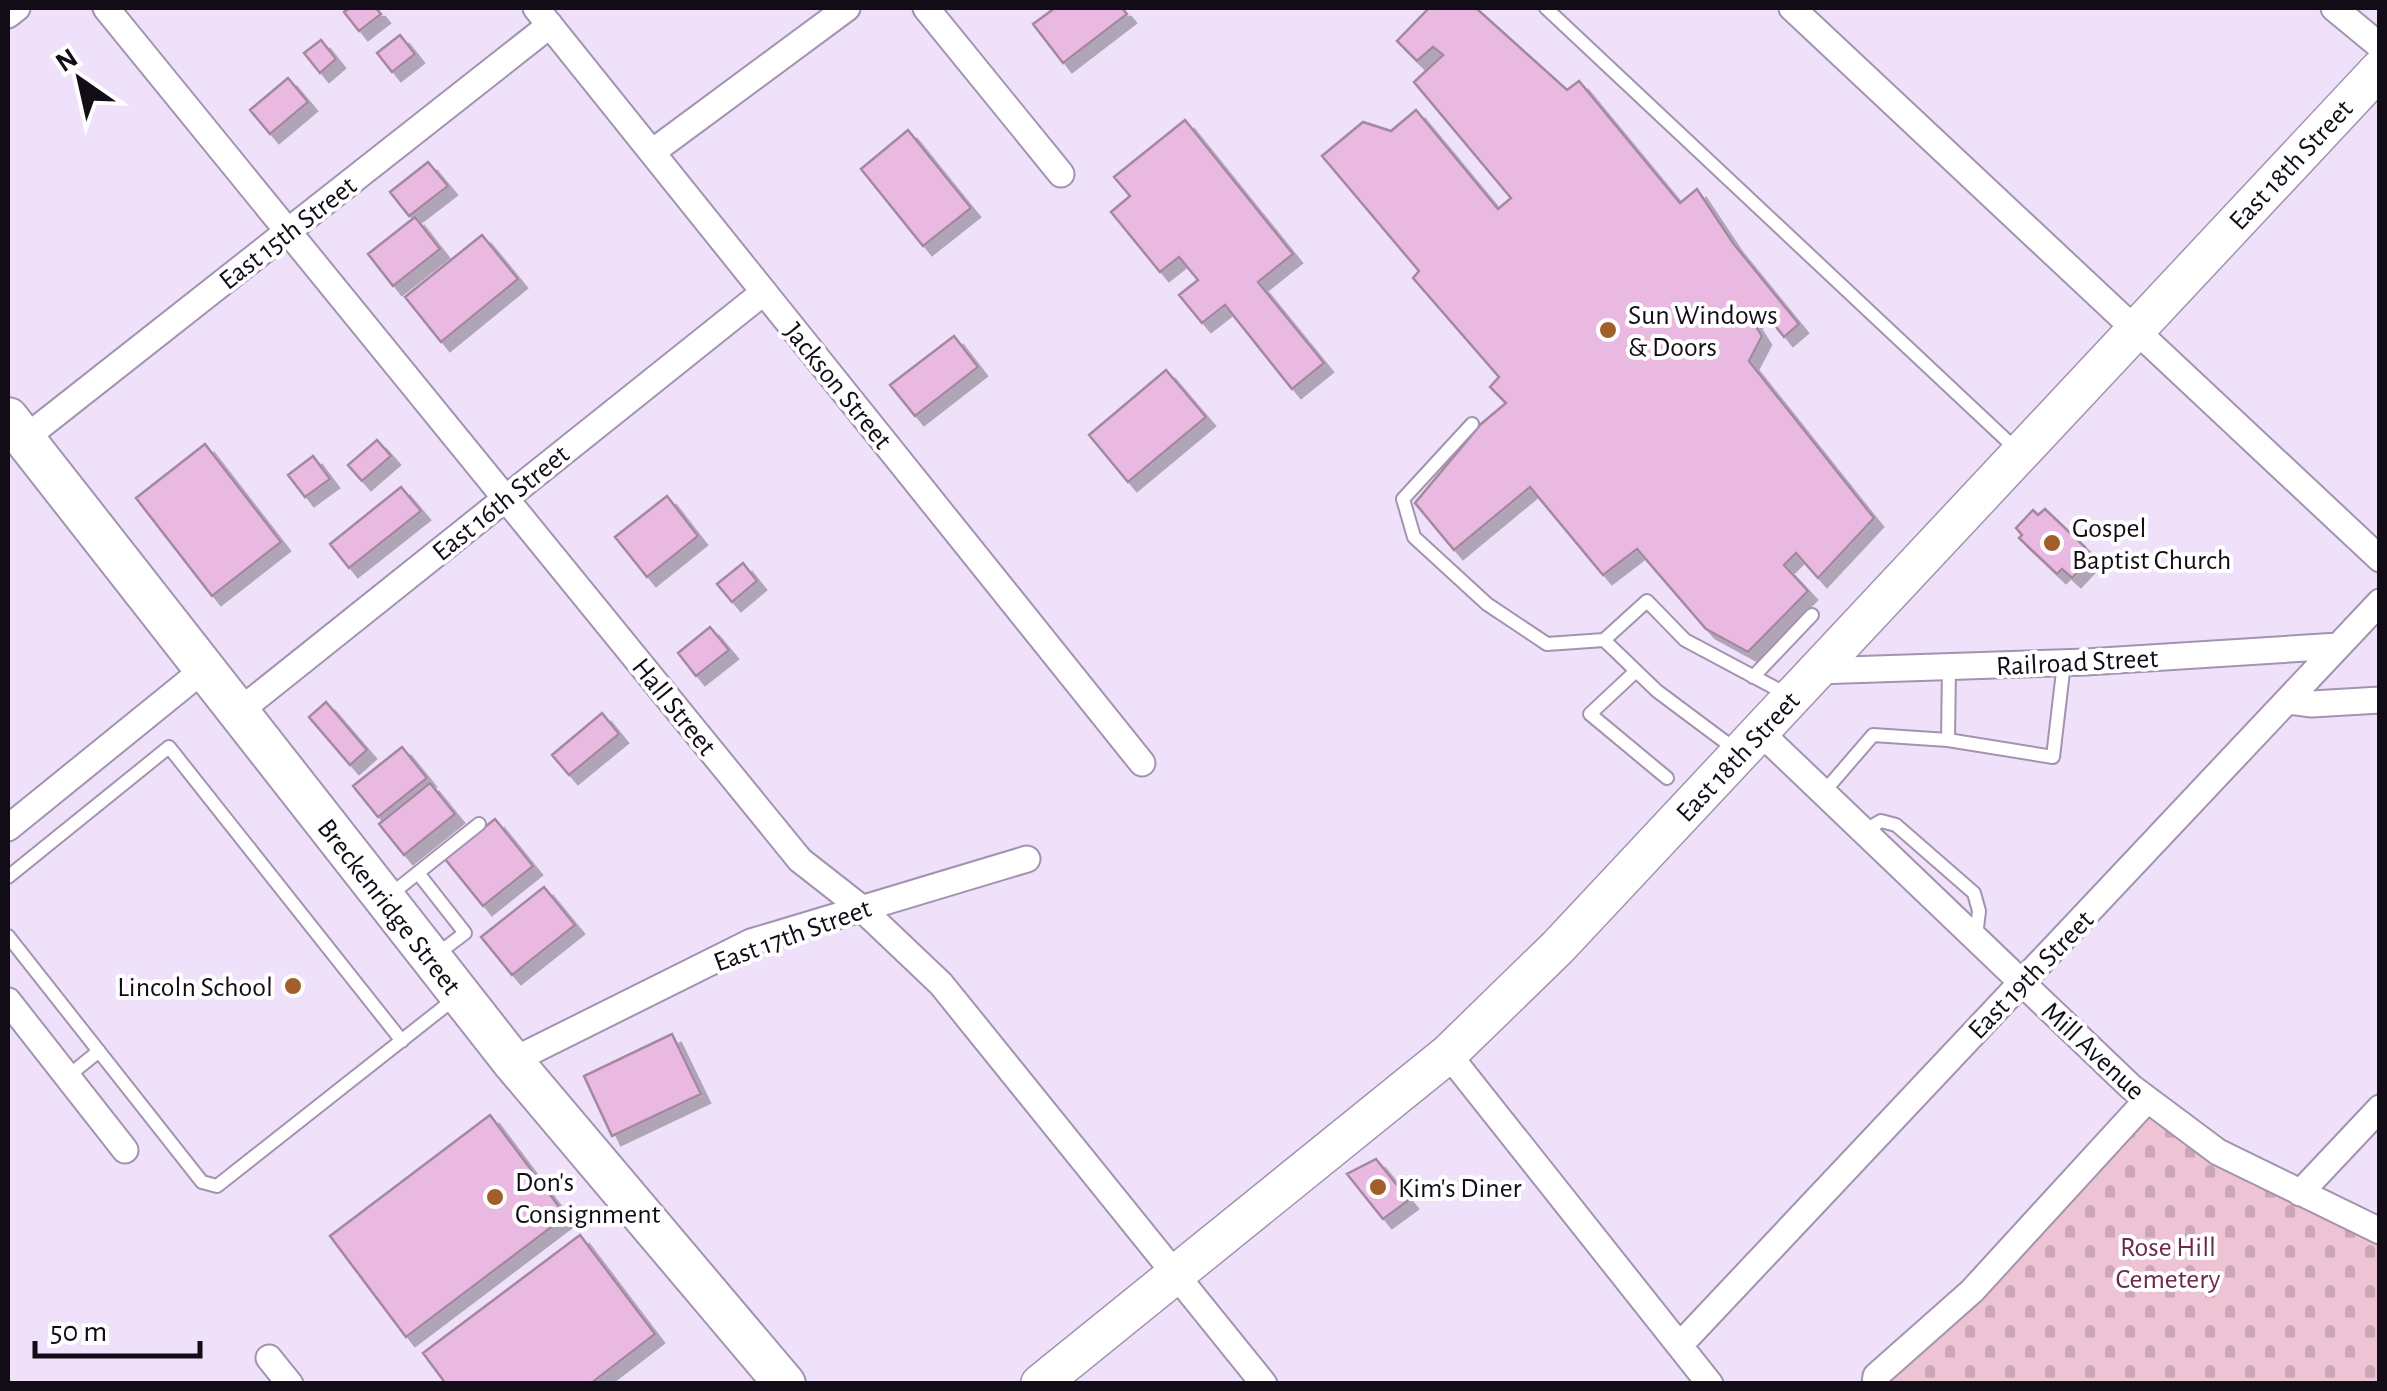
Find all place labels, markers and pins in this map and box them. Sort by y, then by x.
place label: Sun Windows & Doors [1628,302,1778,362]
marker: Sun Windows & Doors [1597,319,1619,341]
place label: Gospel Baptist Church [2072,515,2231,575]
marker: Gospel Baptist Church [2041,532,2063,554]
place label: Lincoln School [117,974,273,1002]
marker: Lincoln School [282,975,304,997]
place label: Don's Consignment [515,1169,661,1229]
place label: Kim's Diner [1398,1175,1522,1203]
marker: Kim's Diner [1367,1176,1389,1198]
marker: Don's Consignment [484,1186,506,1208]

